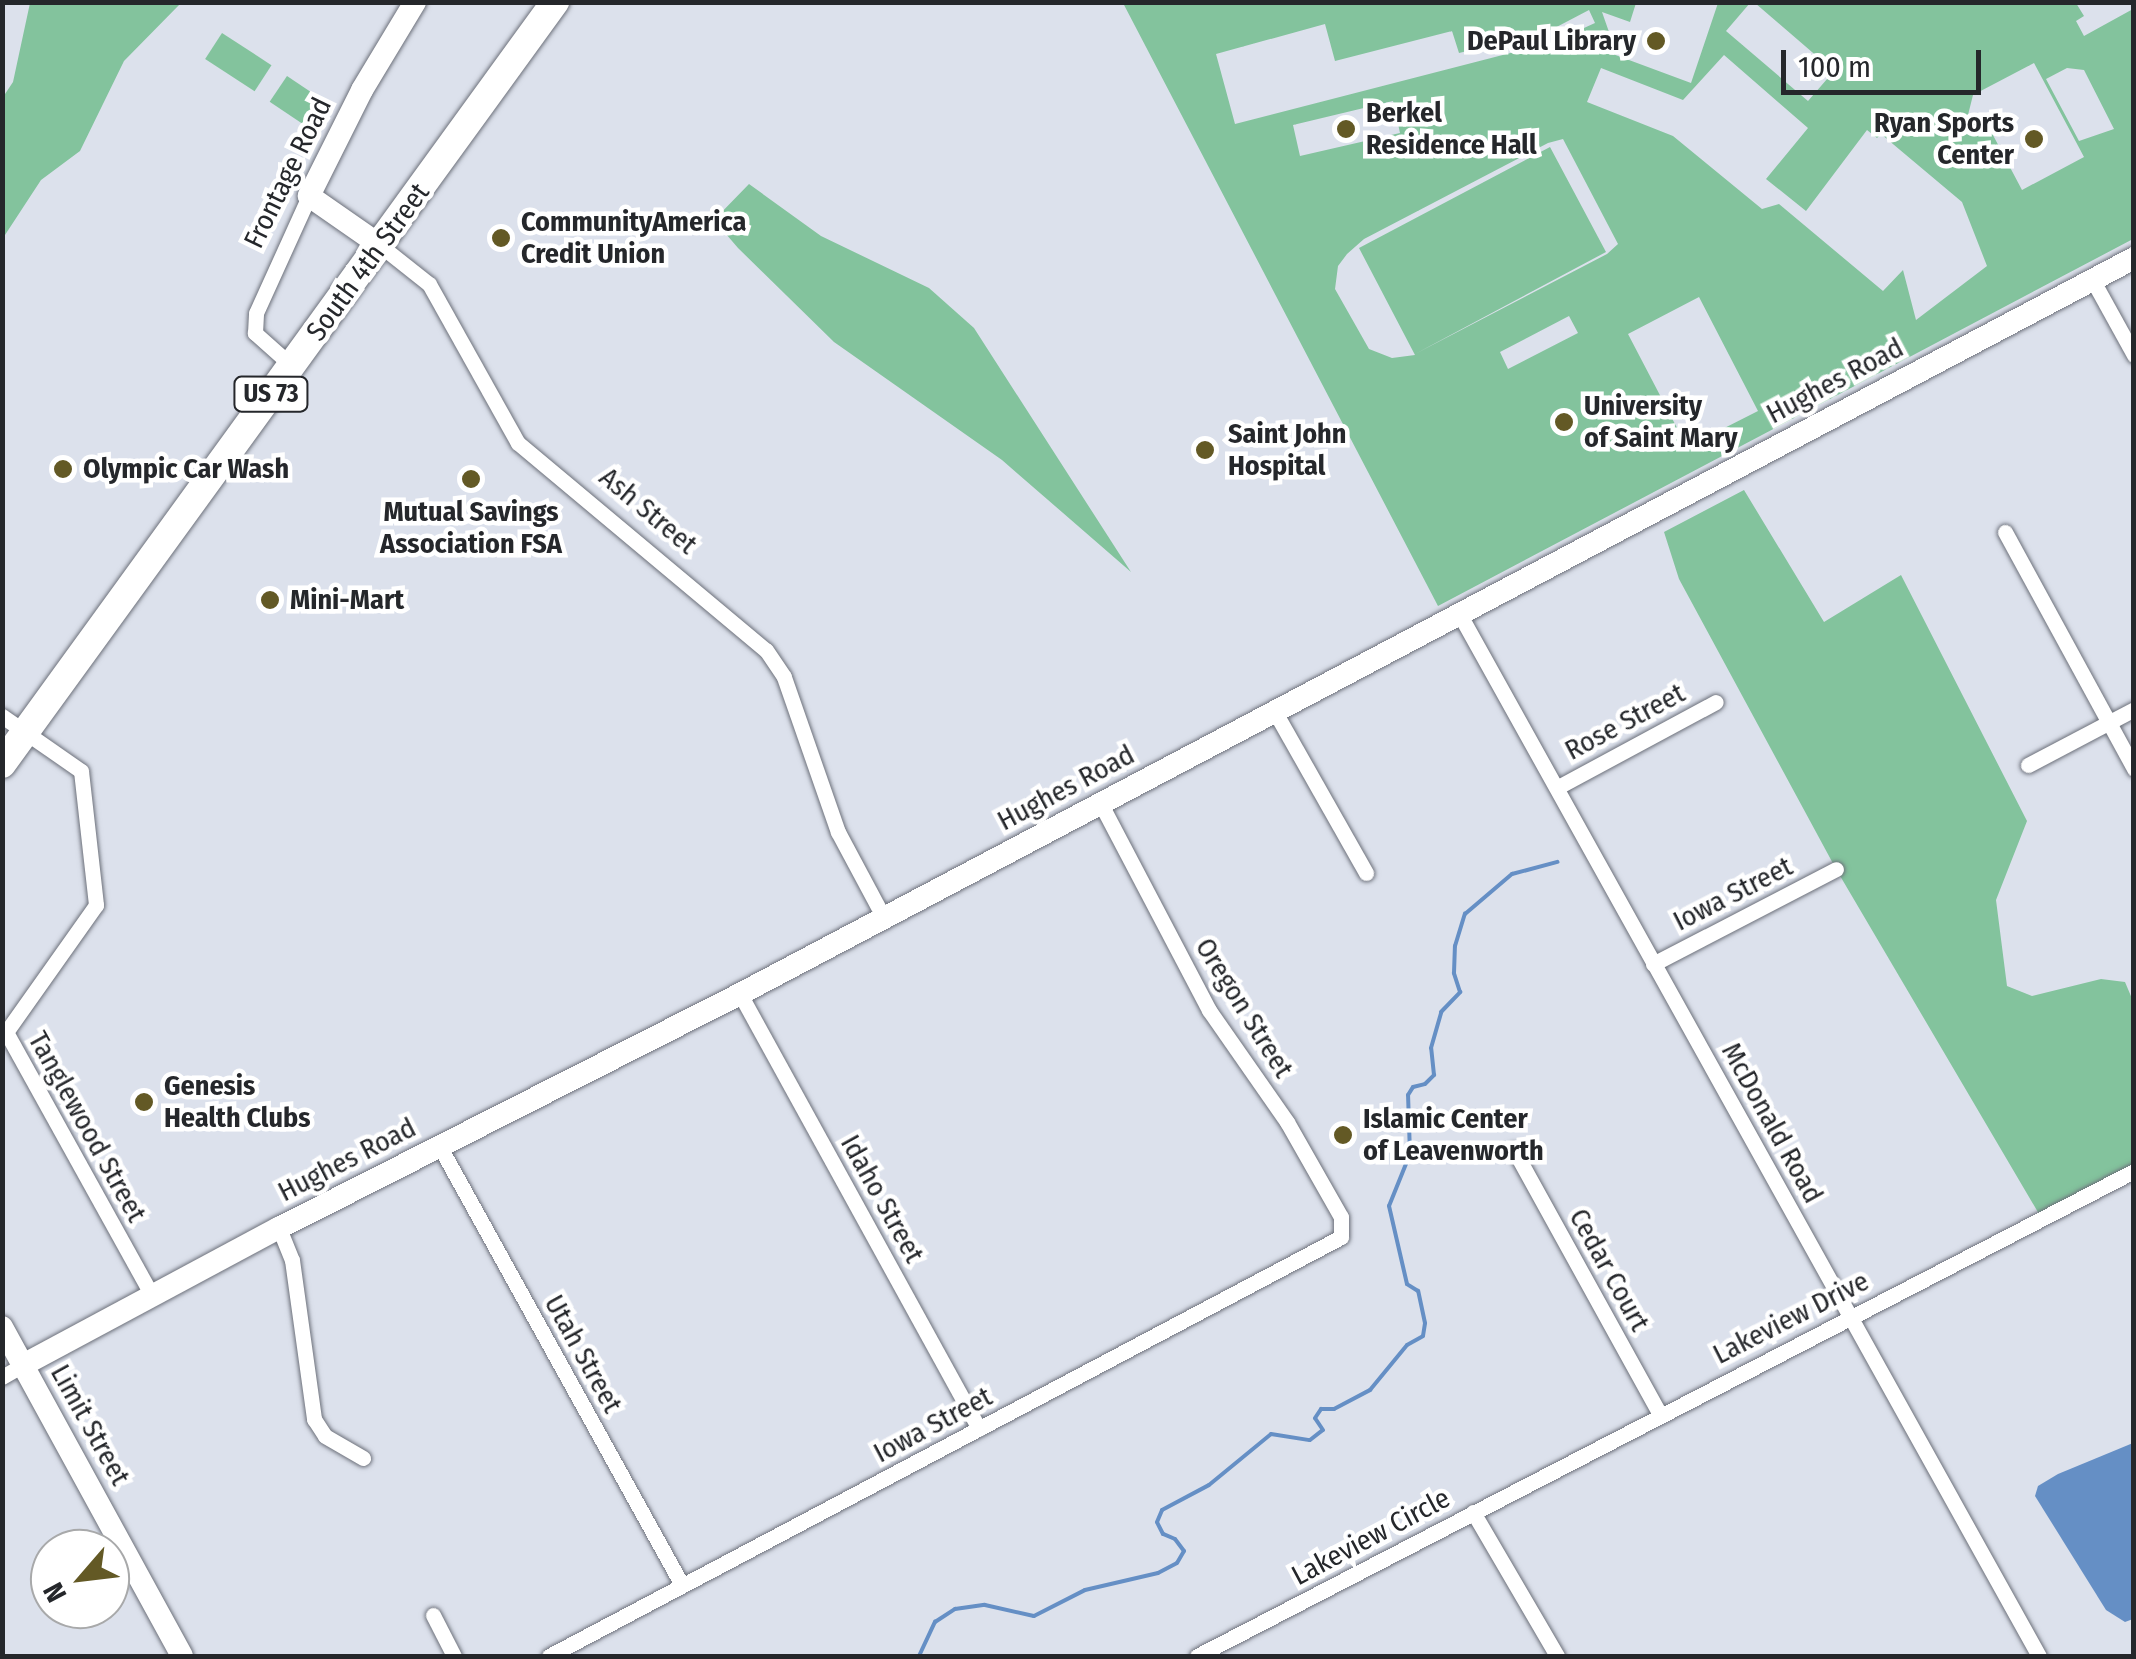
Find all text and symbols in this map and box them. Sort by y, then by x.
place label: DePaul Library [1467,24,1636,58]
marker: DePaul Library [1645,30,1667,52]
scale bar [1786,30,1986,92]
text: 100 m [1798,49,1871,85]
street label: Frontage Road [237,92,339,254]
place label: Berkel Residence Hall [1366,96,1537,162]
place label: Ryan Sports Center [1874,106,2014,172]
marker: Berkel Residence Hall [1335,118,1357,140]
marker: Ryan Sports Center [2023,128,2045,150]
street label: South 4th Street [300,177,436,347]
place label: CommunityAmerica Credit Union [521,205,746,271]
marker: CommunityAmerica Credit Union [490,227,512,249]
street label: Hughes Road [1761,331,1909,431]
road number: US 73 [231,374,311,414]
place label: University of Saint Mary [1584,389,1738,455]
marker: University of Saint Mary [1553,411,1575,433]
place label: Saint John Hospital [1228,417,1346,483]
marker: Saint John Hospital [1192,437,1218,463]
place label: Olympic Car Wash [83,452,289,486]
marker: Olympic Car Wash [52,458,74,480]
street label: Ash Street [592,461,704,561]
marker: Mutual Savings Association FSA [460,468,482,490]
place label: Mutual Savings Association FSA [380,495,562,561]
place label: Mini-Mart [290,583,404,617]
marker: Mini-Mart [259,589,281,611]
street label: Rose Street [1559,676,1691,768]
street label: Hughes Road [992,738,1140,838]
street label: Iowa Street [1668,850,1798,938]
street label: Oregon Street [1188,932,1300,1084]
street label: Tanglewood Street [21,1026,153,1228]
street label: McDonald Road [1714,1037,1830,1209]
place label: Genesis Health Clubs [164,1069,310,1135]
marker: Genesis Health Clubs [133,1091,155,1113]
place label: Islamic Center of Leavenworth [1363,1102,1544,1168]
street label: Hughes Road [273,1111,421,1209]
marker: Islamic Center of Leavenworth [1332,1124,1354,1146]
street label: Idaho Street [833,1129,931,1269]
street label: Cedar Court [1562,1203,1656,1337]
street label: Lakeview Drive [1708,1264,1874,1372]
street label: Utah Street [537,1289,629,1419]
street label: Limit Street [43,1359,137,1491]
street label: Iowa Street [868,1380,998,1470]
street label: Lakeview Circle [1286,1481,1456,1593]
north arrow [30,1529,130,1629]
text: N [36,1577,73,1608]

